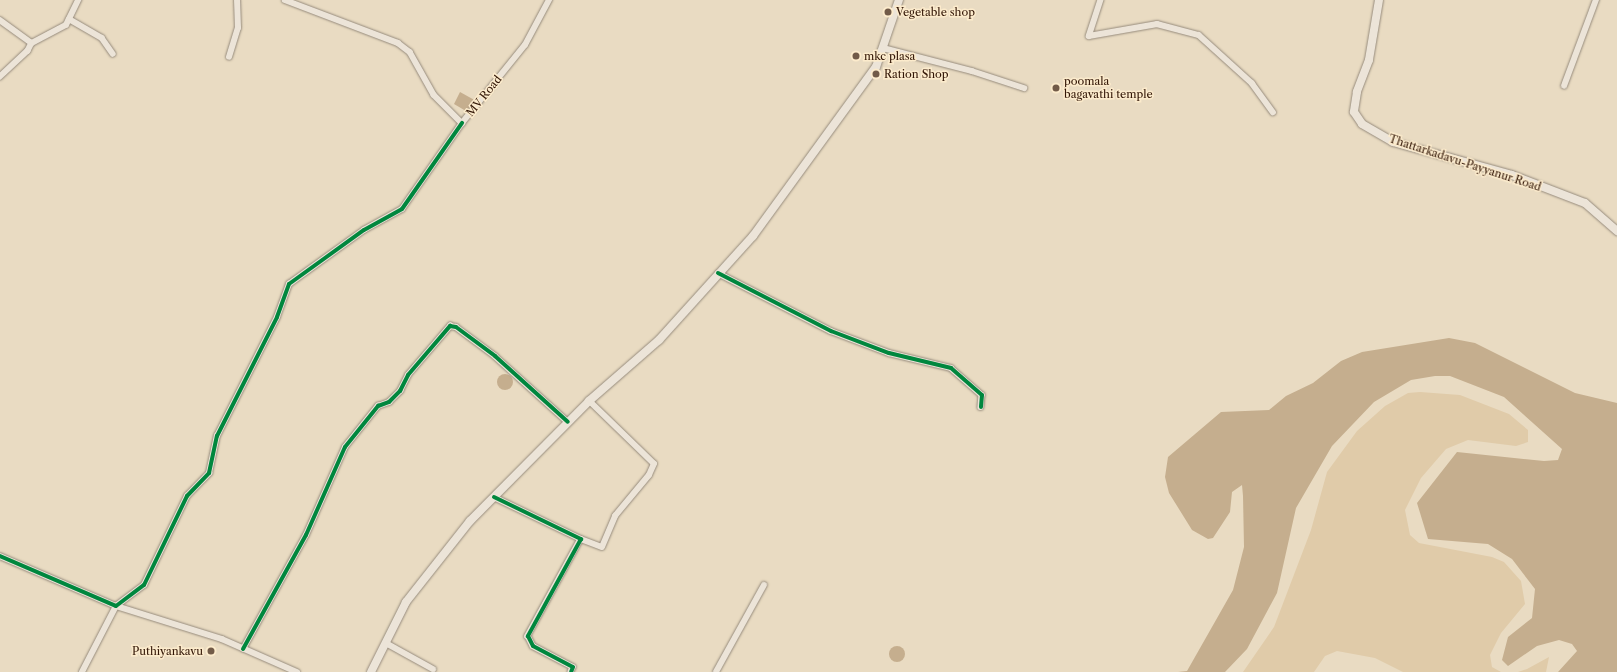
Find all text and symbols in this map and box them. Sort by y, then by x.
place label: Vegetable shop [896,5,975,19]
marker: Vegetable shop [883,7,893,17]
place label: mkc plasa [864,49,915,63]
marker: mkc plasa [851,51,861,61]
place label: Ration Shop [884,67,949,81]
marker: Ration Shop [871,69,881,79]
street label: MV Road [463,73,505,119]
place label: poomala bagavathi temple [1064,75,1153,101]
marker: poomala bagavathi temple [1051,83,1061,93]
street label: Thattarkadavu-Payyanur Road [1387,132,1543,194]
place label: Puthiyankavu [132,644,203,658]
marker: Puthiyankavu [206,646,216,656]

